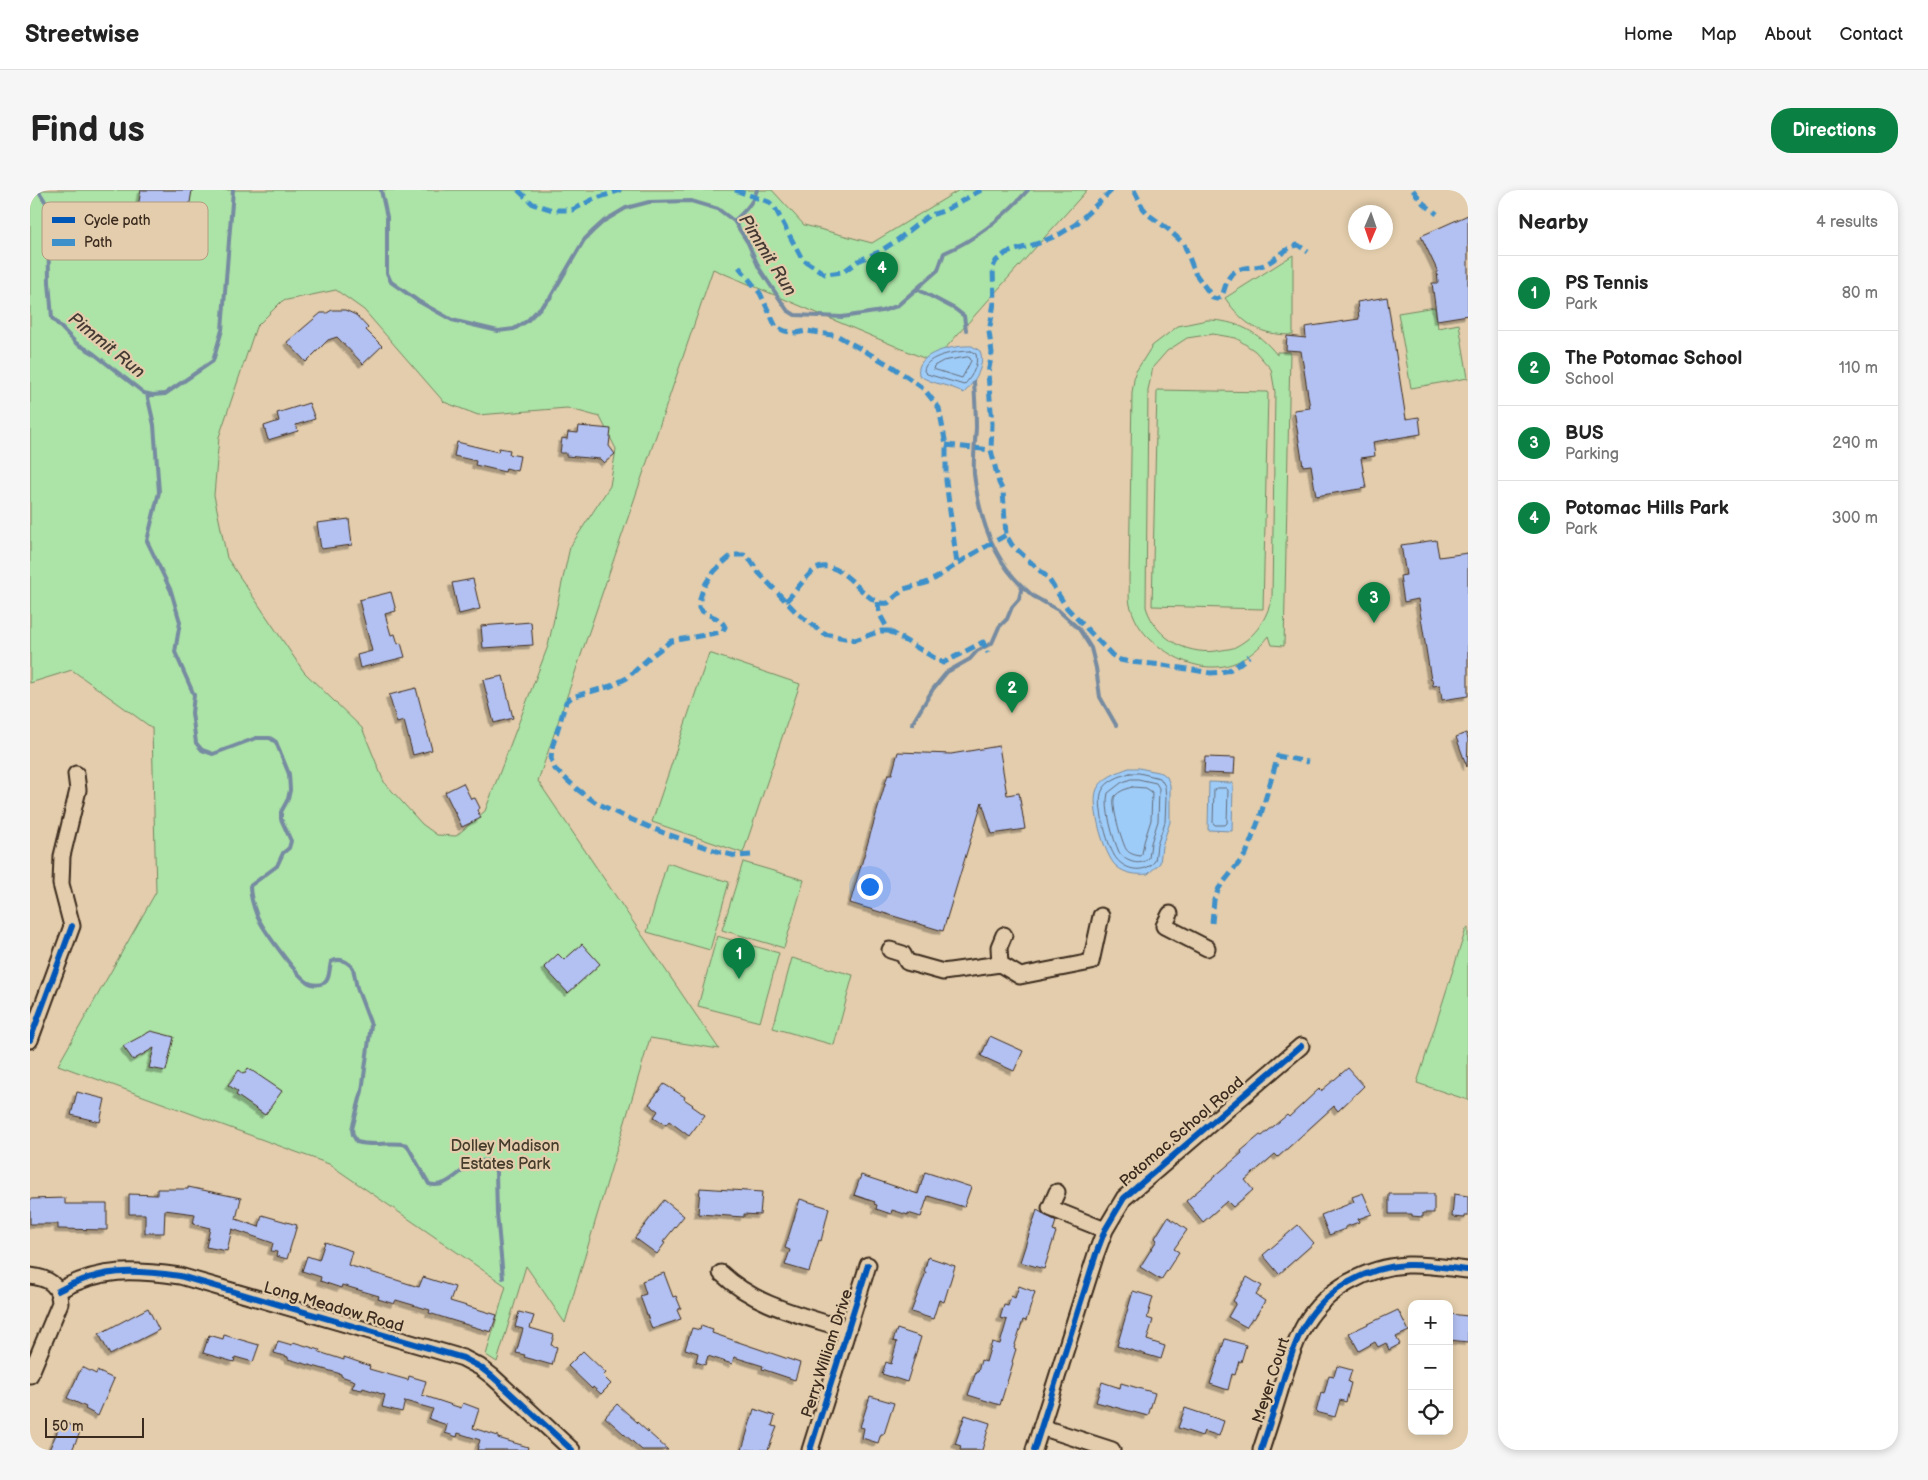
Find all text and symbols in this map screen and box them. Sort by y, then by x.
text: Streetwise [25,20,139,49]
text: Home [1624,24,1673,45]
text: Map [1701,24,1737,45]
text: About [1765,24,1812,45]
text: Contact [1840,24,1903,45]
button: Directions [1771,108,1898,153]
text: Find us [30,109,145,152]
legend [42,202,208,260]
north arrow [1348,205,1393,250]
text: Nearby [1518,210,1588,235]
water label: Pimmit Run [734,211,801,300]
text: Cycle path [84,212,151,229]
text: 4 results [1816,213,1878,232]
text: Path [84,234,112,251]
pin: 4 [866,252,898,293]
text: PS Tennis [1565,272,1648,295]
text: 1 [1531,284,1537,303]
text: 80 m [1842,284,1878,303]
text: Park [1565,295,1597,314]
water label: Pimmit Run [64,308,149,383]
text: The Potomac School [1565,347,1742,370]
text: 2 [1529,359,1539,378]
text: 110 m [1839,359,1878,378]
text: School [1565,370,1614,389]
text: BUS [1565,422,1603,445]
text: 3 [1529,434,1539,453]
text: 290 m [1832,434,1878,453]
text: Parking [1565,445,1619,464]
text: Potomac Hills Park [1565,497,1729,520]
text: 4 [1529,509,1539,528]
text: 300 m [1832,509,1878,528]
text: Park [1565,520,1597,539]
pin: 3 [1358,582,1390,623]
pin: 2 [996,672,1028,713]
your location [857,874,883,900]
pin: 1 [723,938,755,979]
street label: Potomac School Road [1116,1073,1248,1191]
park label: Dolley Madison Estates Park [450,1137,560,1174]
street label: Long Meadow Road [261,1278,406,1337]
street label: Perry William Drive [798,1286,857,1420]
map controls [1408,1300,1453,1435]
button: + [1408,1300,1453,1345]
street label: Meyer Court [1249,1335,1294,1426]
button: − [1408,1345,1453,1390]
button: locate [1408,1390,1453,1435]
scale bar [45,1415,144,1438]
text: 50 m [52,1418,84,1435]

